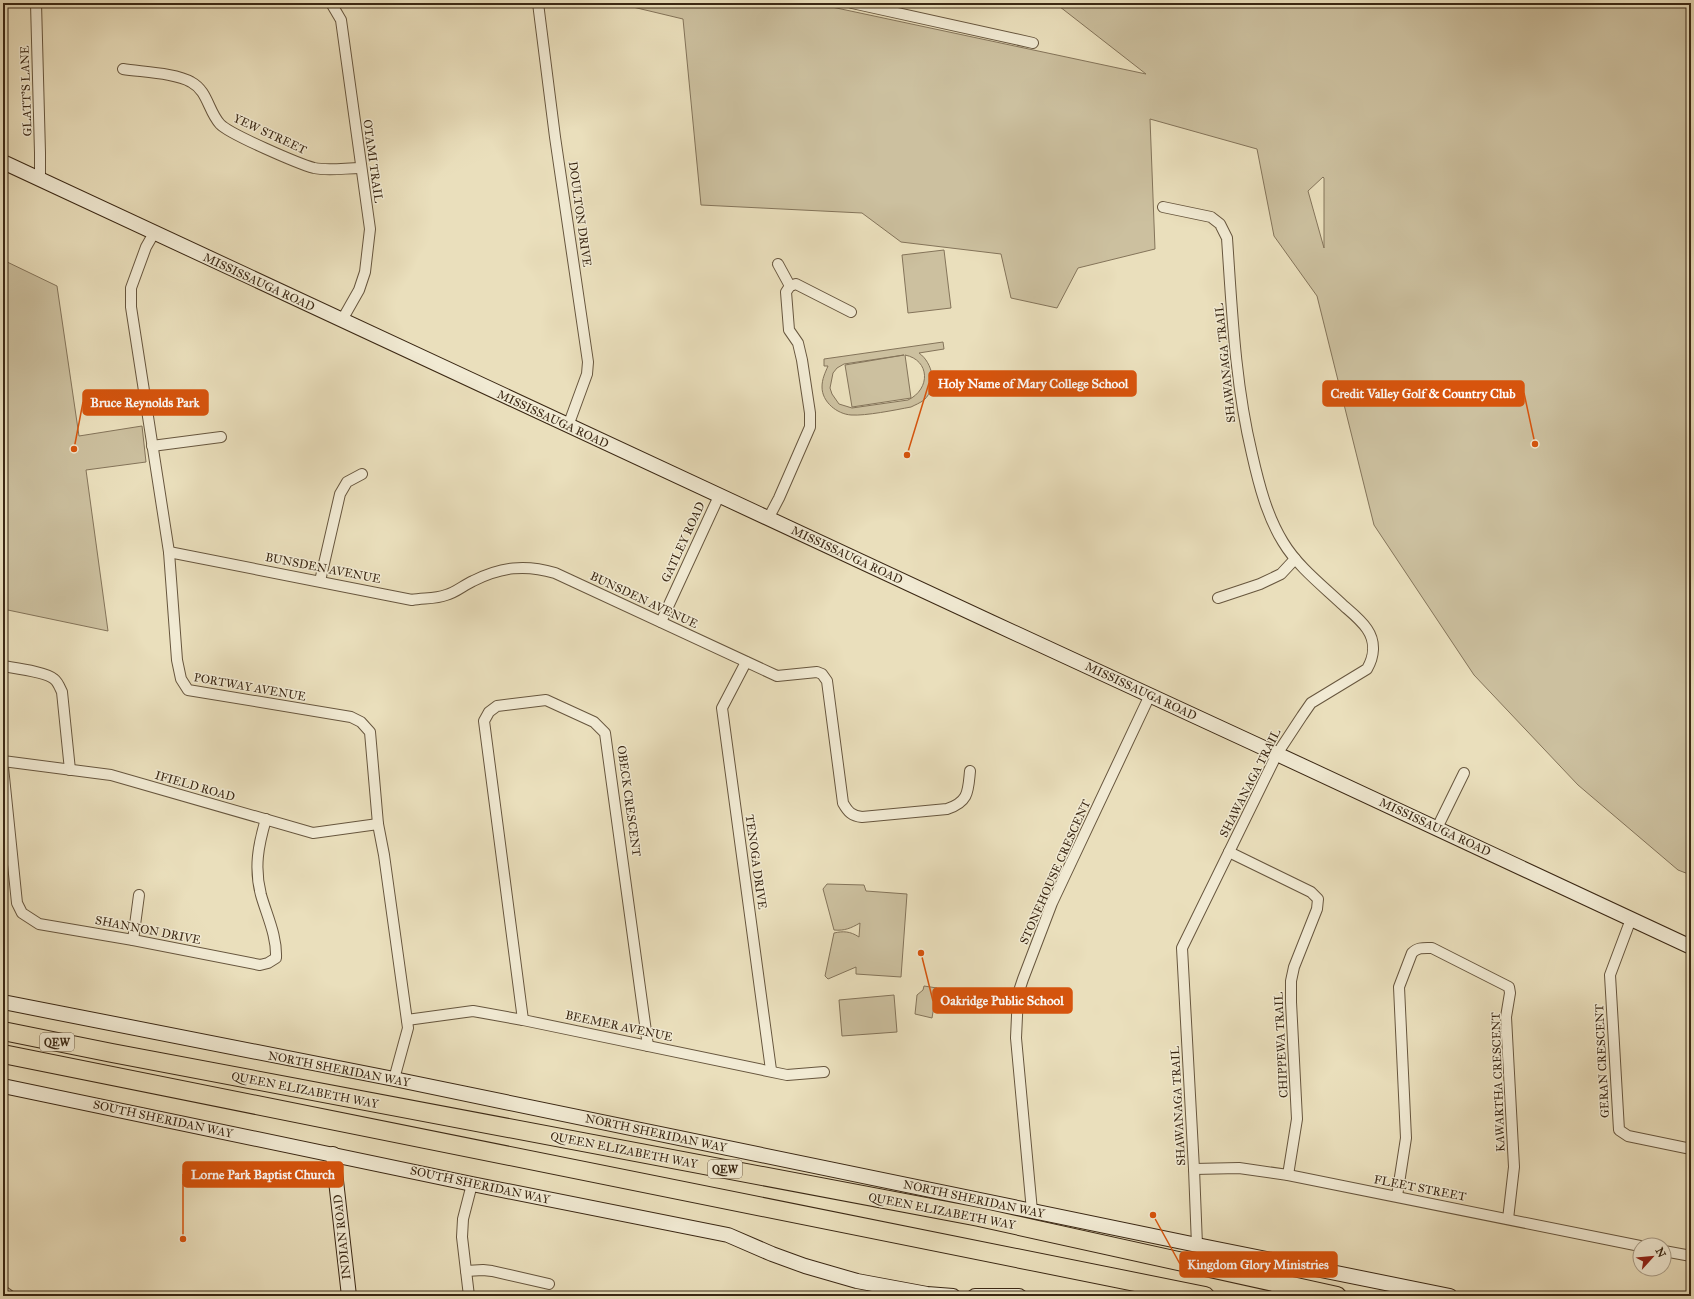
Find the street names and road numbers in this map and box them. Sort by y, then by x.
street label: GLATT'S LANE [17,45,35,137]
street label: YEW STREET [231,111,309,157]
street label: OTAMI TRAIL [360,118,386,204]
street label: DOULTON DRIVE [566,160,594,268]
street label: MISSISSAUGA ROAD [201,250,317,314]
street label: SHAWANAGA TRAIL [1212,303,1238,423]
street label: MISSISSAUGA ROAD [495,387,611,451]
street label: GATLEY ROAD [658,500,708,584]
street label: MISSISSAUGA ROAD [789,523,905,587]
street label: BUNSDEN AVENUE [264,550,382,586]
street label: BUNSDEN AVENUE [588,569,700,631]
street label: MISSISSAUGA ROAD [1083,659,1199,723]
street label: PORTWAY AVENUE [193,670,308,704]
street label: SHAWANAGA TRAIL [1217,726,1283,840]
street label: OBECK CRESCENT [614,745,644,857]
street label: IFIELD ROAD [153,768,237,804]
street label: MISSISSAUGA ROAD [1377,795,1493,859]
street label: STONEHOUSE CRESCENT [1017,797,1093,947]
street label: TENOGA DRIVE [742,814,770,911]
street label: SHANNON DRIVE [94,913,202,947]
street label: CHIPPEWA TRAIL [1271,991,1291,1098]
street label: GERAN CRESCENT [1592,1004,1612,1118]
street label: BEEMER AVENUE [564,1008,674,1044]
street label: KAWARTHA CRESCENT [1489,1012,1507,1152]
road number: QEW [40,1033,74,1051]
street label: SHAWANAGA TRAIL [1168,1046,1188,1166]
street label: NORTH SHERIDAN WAY [267,1048,412,1090]
street label: QUEEN ELIZABETH WAY [230,1069,380,1111]
street label: SOUTH SHERIDAN WAY [92,1097,234,1141]
street label: NORTH SHERIDAN WAY [584,1111,728,1155]
street label: QUEEN ELIZABETH WAY [549,1129,699,1171]
road number: QEW [708,1160,742,1178]
street label: SOUTH SHERIDAN WAY [409,1163,551,1207]
street label: FLEET STREET [1373,1172,1467,1204]
street label: NORTH SHERIDAN WAY [902,1177,1046,1221]
street label: QUEEN ELIZABETH WAY [867,1190,1017,1232]
street label: INDIAN ROAD [331,1194,353,1280]

